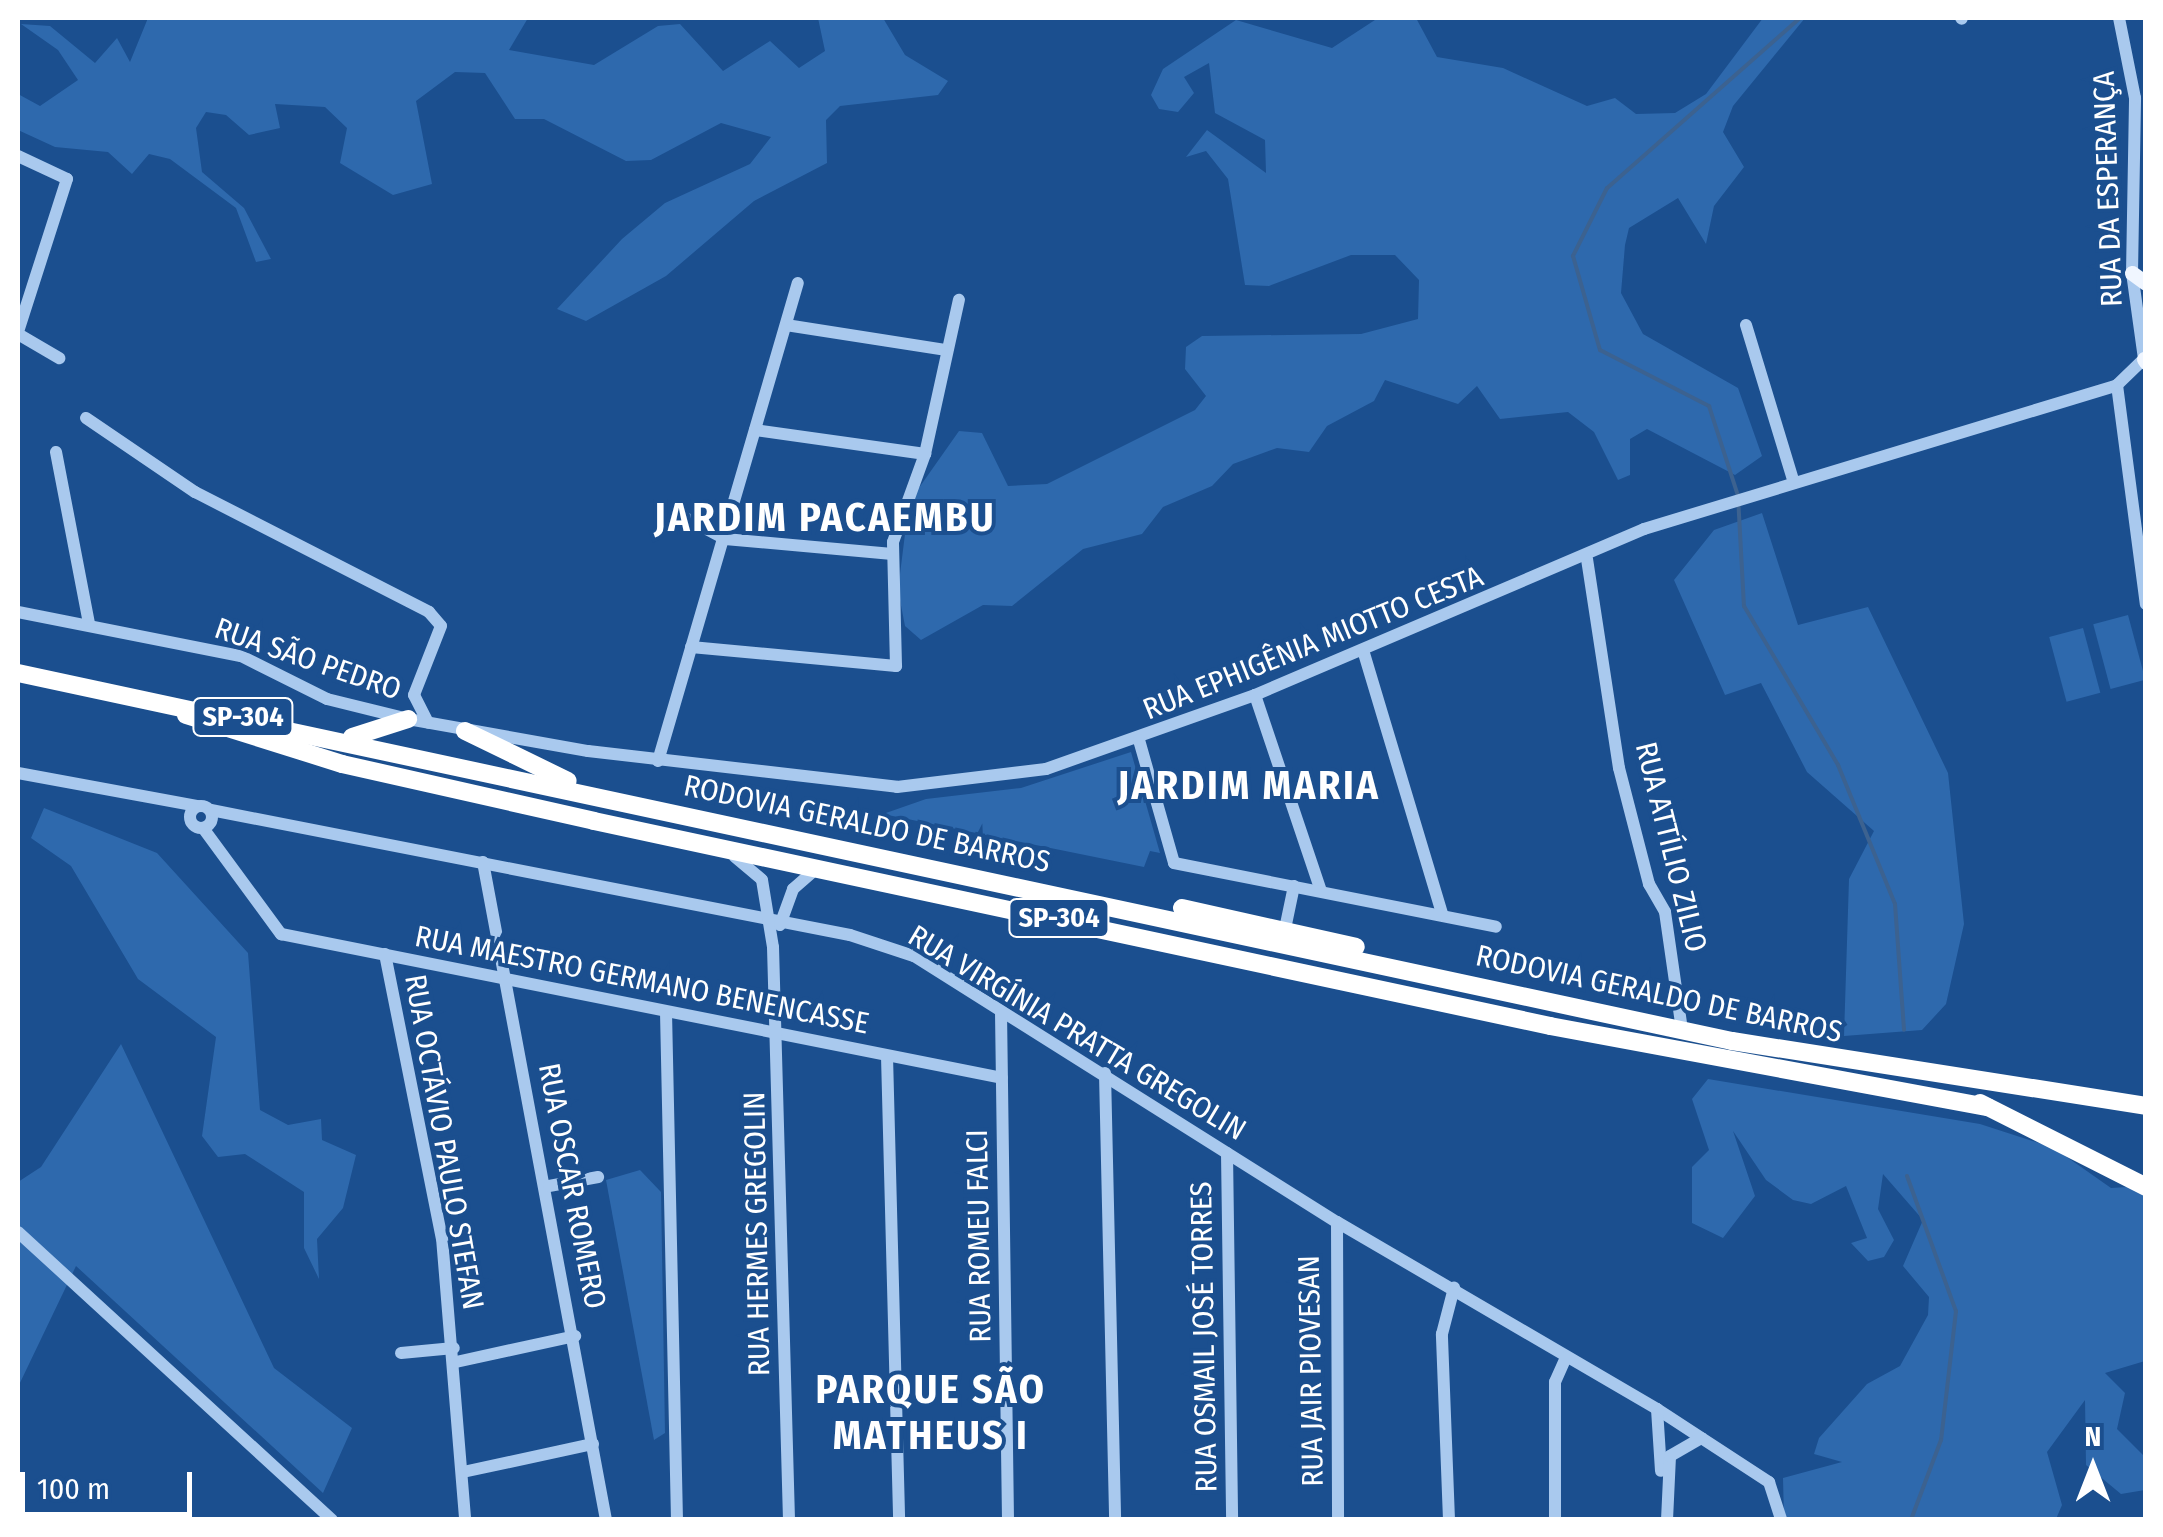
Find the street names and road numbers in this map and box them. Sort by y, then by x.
street label: RUA DA ESPERANÇA [2086,70,2130,308]
street label: RUA EPHIGÊNIA MIOTTO CESTA [1138,558,1488,728]
street label: RUA SÃO PEDRO [210,610,406,708]
road number: SP-304 [190,694,296,740]
street label: RUA ATTÍLIO ZILIO [1627,738,1715,956]
street label: RODOVIA GERALDO DE BARROS [680,768,1054,880]
road number: SP-304 [1006,895,1112,941]
street label: RUA MAESTRO GERMANO BENENCASSE [412,918,872,1042]
street label: RUA VIRGÍNIA PRATTA GREGOLIN [902,918,1252,1148]
street label: RODOVIA GERALDO DE BARROS [1472,938,1846,1050]
street label: RUA OCTÁVIO PAULO STEFAN [397,972,491,1312]
street label: RUA OSCAR ROMERO [531,1060,613,1312]
street label: RUA HERMES GREGOLIN [737,1091,777,1377]
street label: RUA ROMEU FALCI [959,1129,999,1343]
street label: RUA OSMAIL JOSÉ TORRES [1183,1181,1225,1493]
street label: RUA JAIR PIOVESAN [1291,1255,1331,1487]

